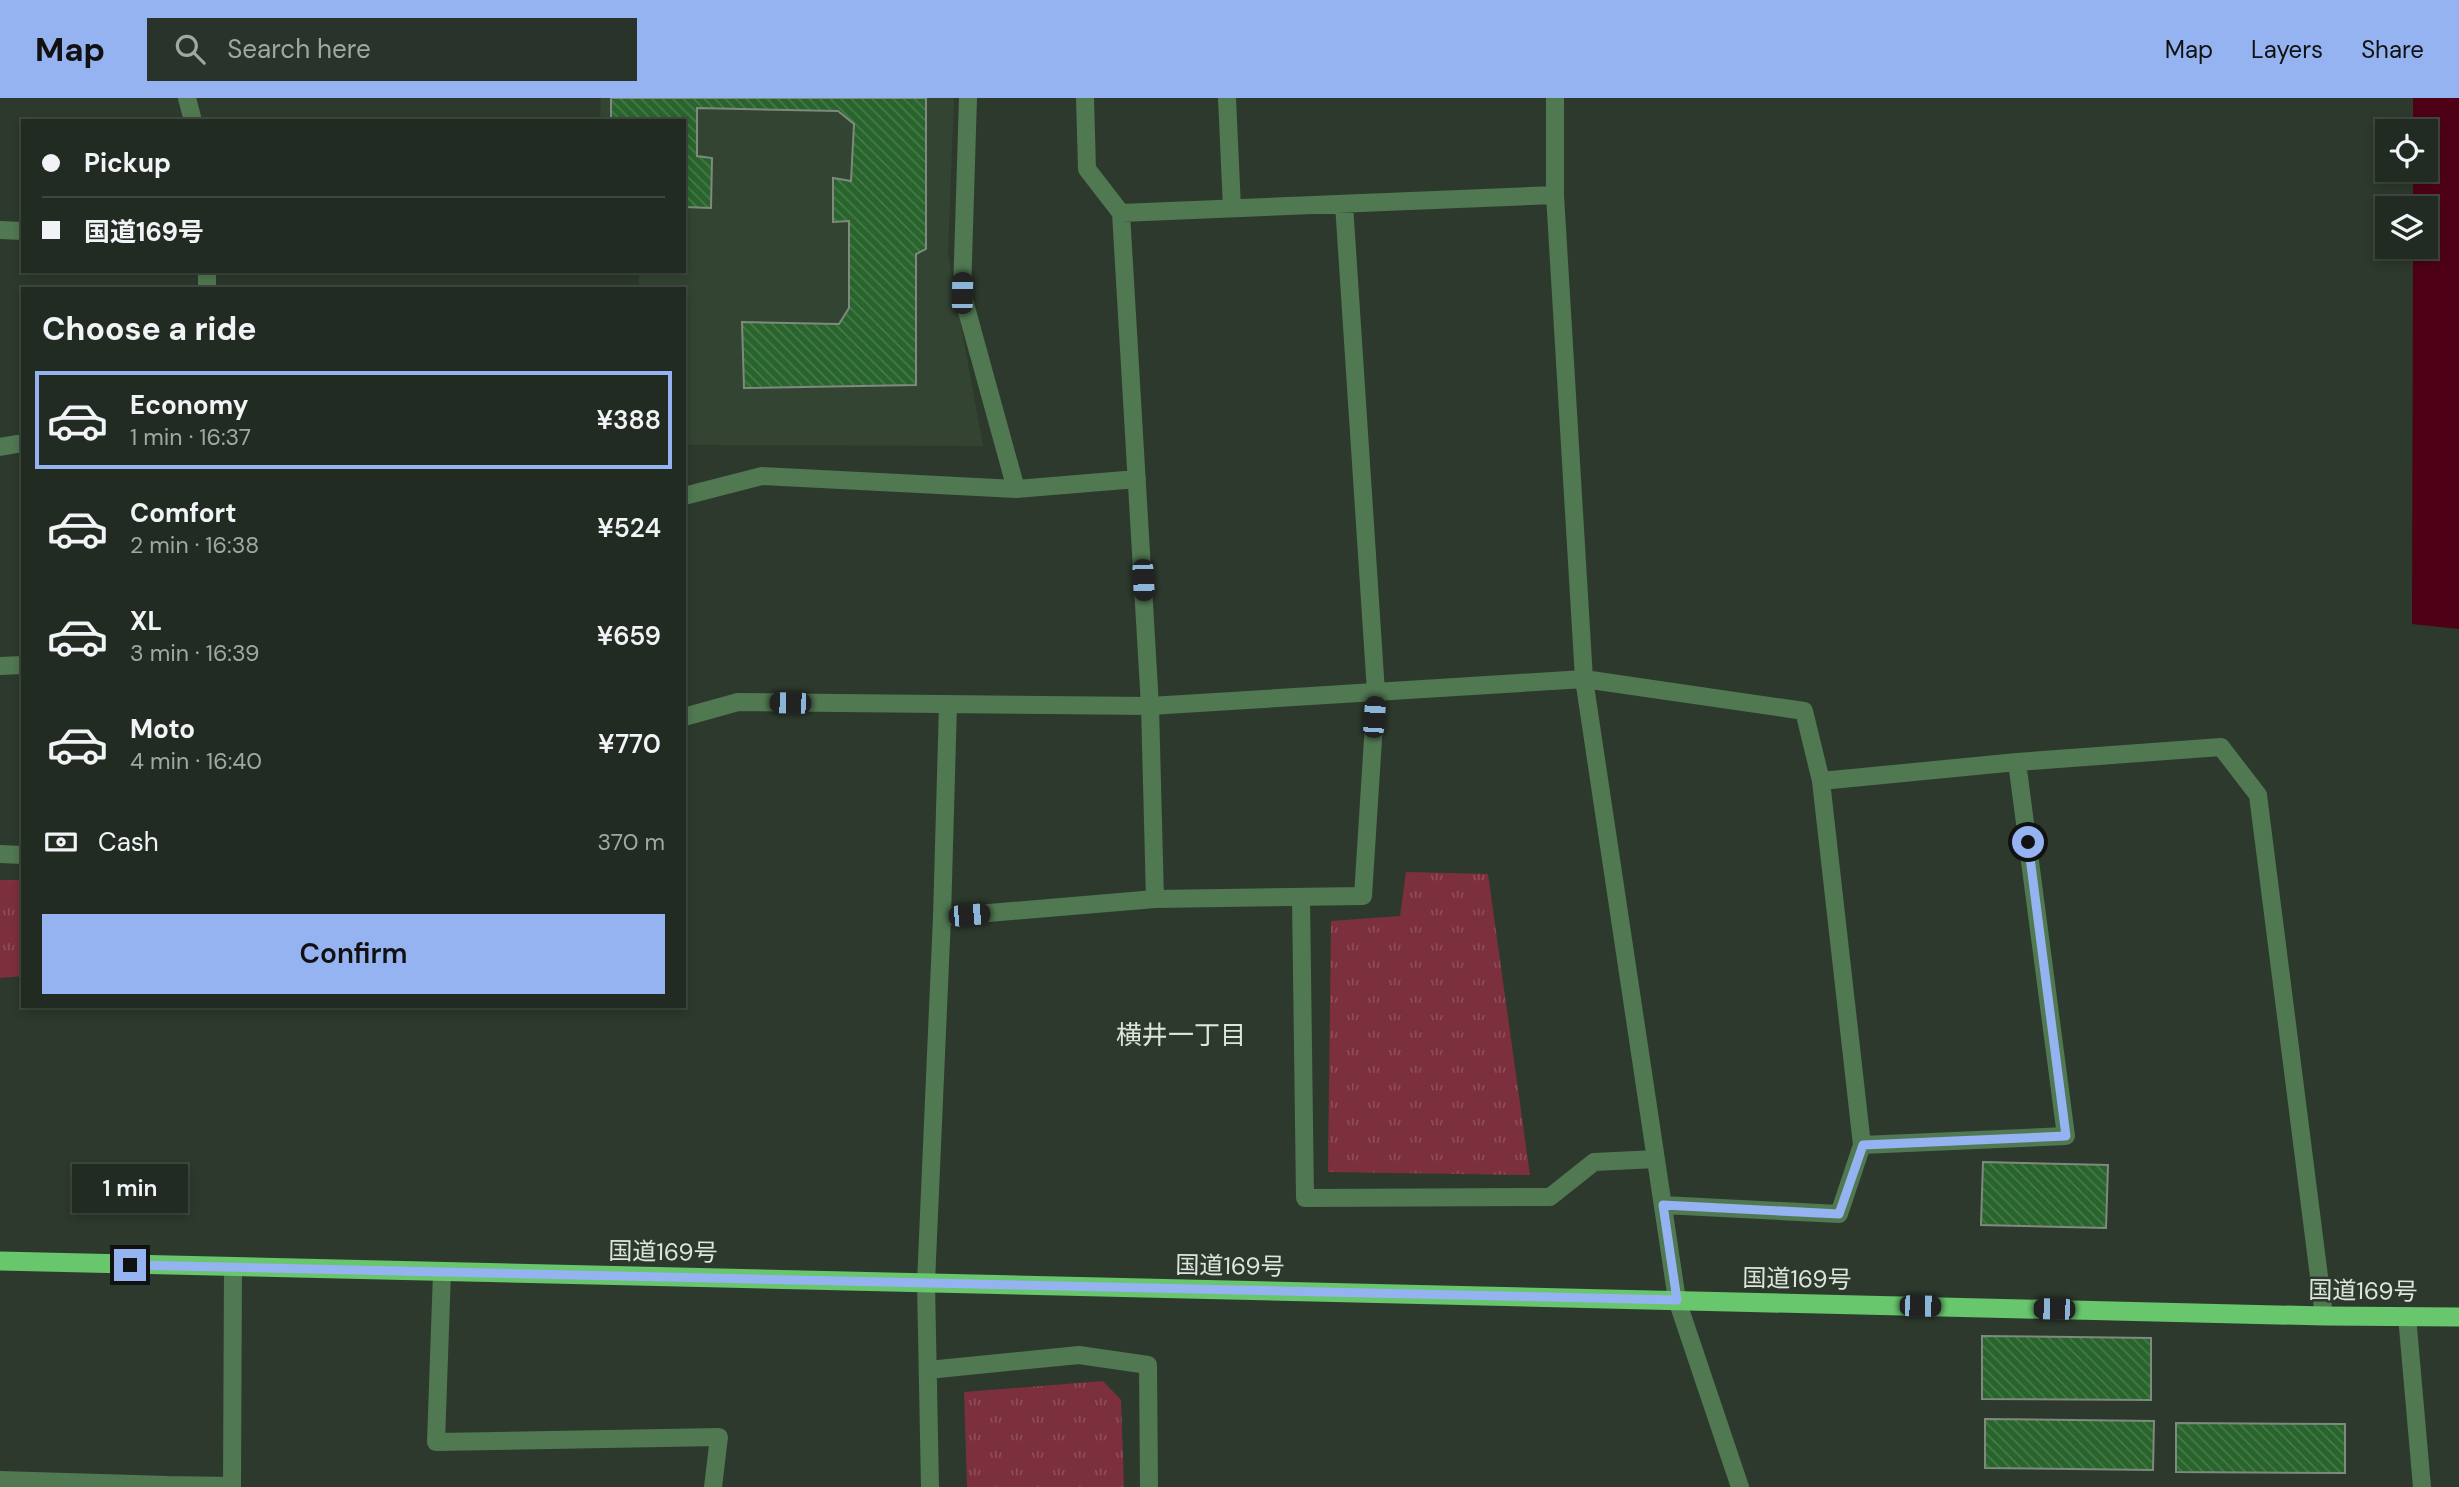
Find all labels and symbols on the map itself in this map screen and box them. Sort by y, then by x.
car [952,272,973,314]
car [1132,558,1155,602]
car [769,692,812,714]
car [1363,695,1386,739]
route start [2012,826,2044,858]
car [948,903,991,927]
district label: 横井一丁目 [1116,1018,1246,1052]
callout: 1 min [72,1164,188,1212]
street label: 国道169号 [608,1235,718,1268]
route end [114,1249,146,1281]
street label: 国道169号 [1175,1249,1285,1282]
street label: 国道169号 [1742,1262,1852,1295]
street label: 国道169号 [2308,1274,2418,1307]
car [1899,1295,1942,1317]
car [2033,1298,2076,1320]

